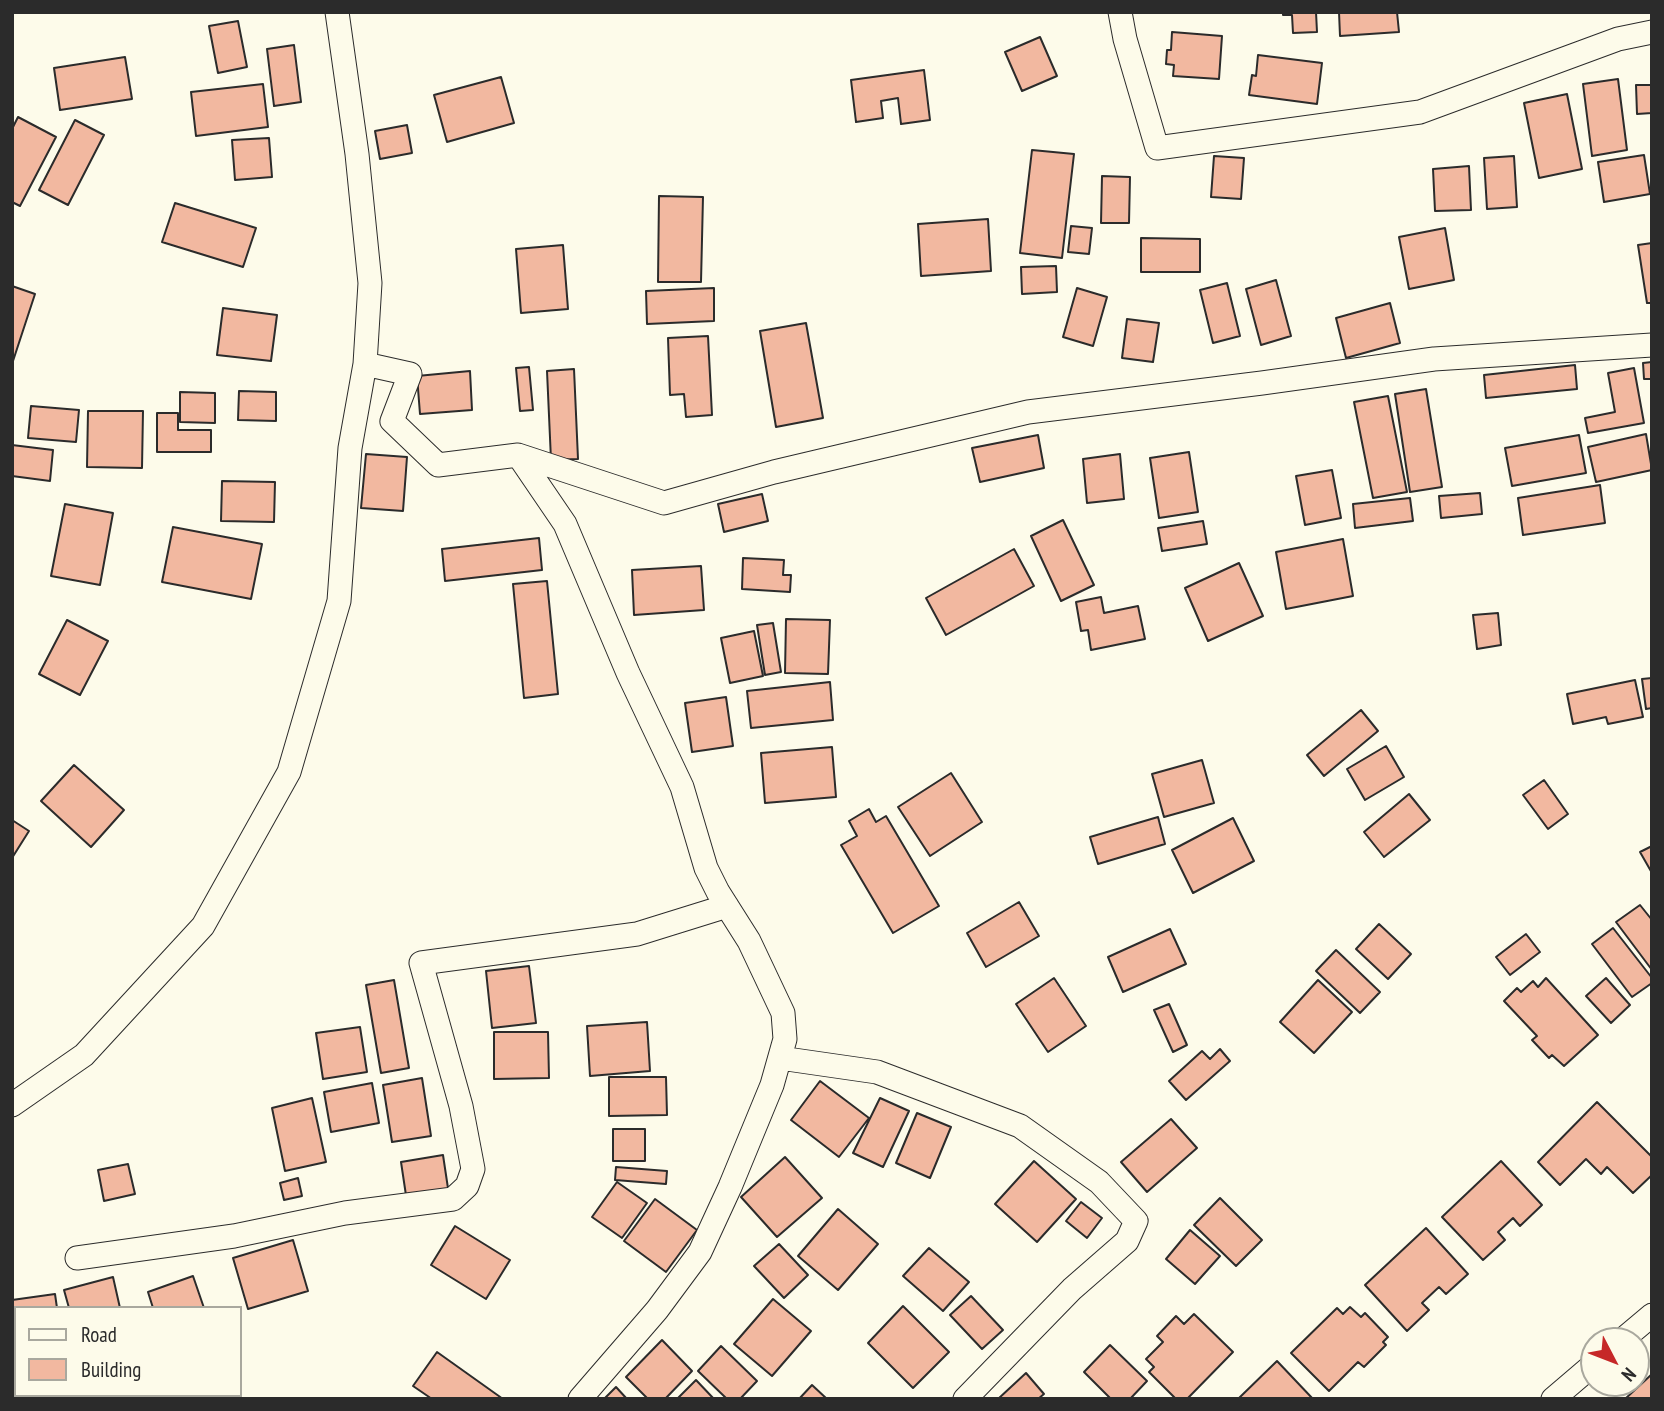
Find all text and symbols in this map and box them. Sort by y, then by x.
legend [14,1306,242,1397]
text: Road [81,1321,117,1348]
north arrow [1580,1327,1650,1397]
text: Building [81,1356,141,1383]
text: N [1617,1363,1641,1387]

